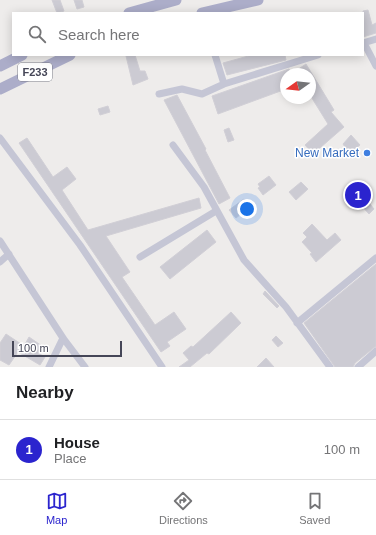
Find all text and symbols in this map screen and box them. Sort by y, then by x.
search box [12,12,364,56]
icon: search [26,23,48,45]
text: Search here [58,26,140,43]
road number: F233 [18,63,52,81]
north arrow [280,68,316,104]
place label: New Market [295,146,360,160]
marker: New Market [362,148,372,158]
pin: 1 [345,180,371,210]
your location [237,199,257,219]
scale bar [12,339,122,358]
text: 100 m [18,342,49,354]
text: Nearby [16,383,74,402]
text: House [54,434,100,451]
text: 1 [25,442,33,457]
text: 100 m [324,442,360,457]
text: Place [54,451,87,466]
tab: Map [46,490,68,526]
tab: Directions [159,490,208,526]
tab: Saved [299,490,330,526]

